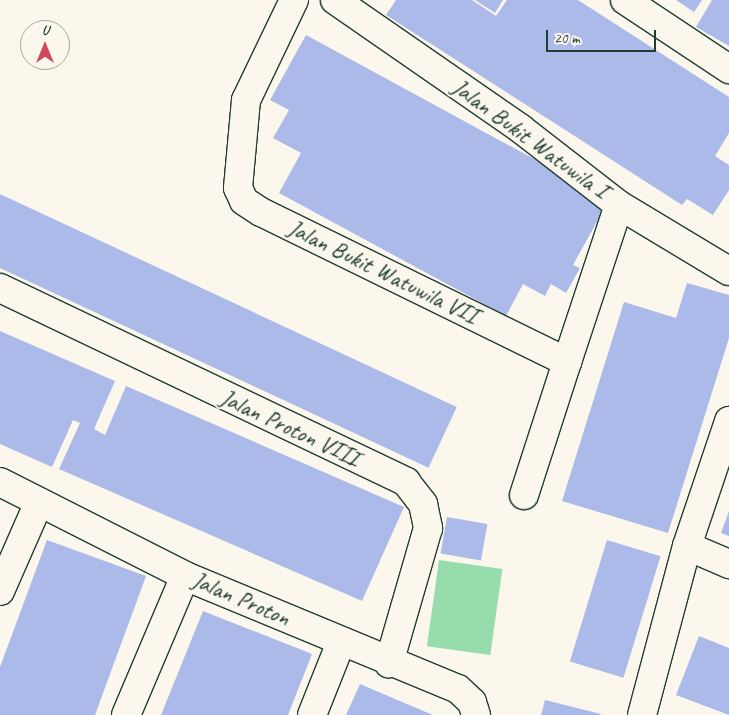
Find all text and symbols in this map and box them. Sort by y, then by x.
north arrow [20,20,70,70]
scale bar [549,20,659,52]
text: U [42,22,48,39]
text: 20 m [554,29,580,48]
street label: Jalan Bukit Watuwila I [446,72,614,206]
street label: Jalan Bukit Watuwila VII [282,213,484,331]
street label: Jalan Proton VIII [216,383,364,473]
street label: Jalan Proton [188,566,294,632]

